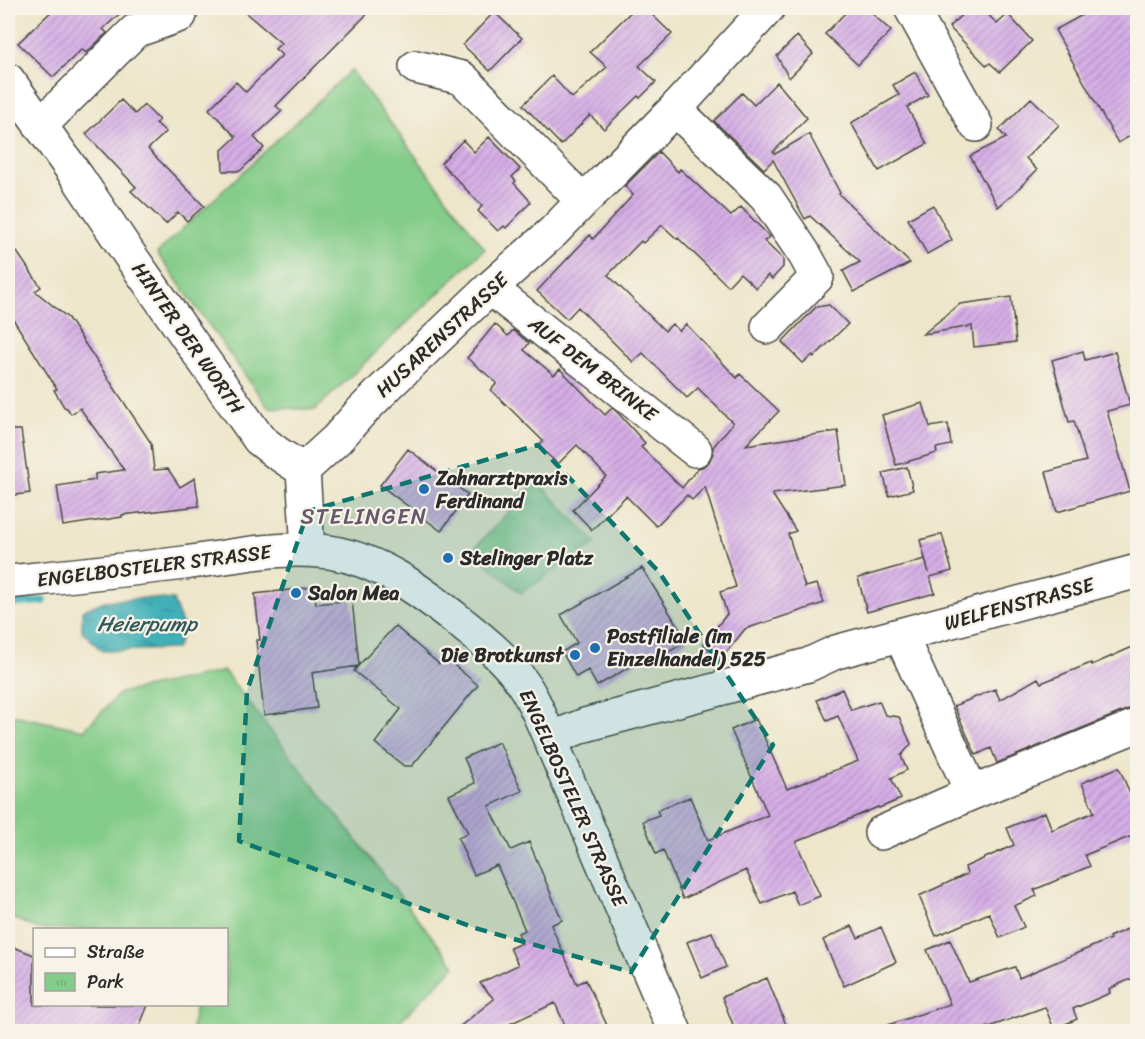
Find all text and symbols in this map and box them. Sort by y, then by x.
street label: HINTER DER WORTH [122,255,254,421]
street label: HUSARENSTRASSE [367,262,518,406]
street label: AUF DEM BRINKE [520,306,667,432]
place label: Zahnarztpraxis Ferdinand [435,461,568,519]
marker: Zahnarztpraxis Ferdinand [417,482,431,496]
district label: STELINGEN [300,497,428,536]
street label: ENGELBOSTELER STRASSE [35,534,275,598]
place label: Stelinger Platz [459,541,594,576]
marker: Stelinger Platz [441,551,455,565]
street label: WELFENSTRASSE [940,567,1100,641]
place label: Salon Mea [307,576,399,611]
marker: Salon Mea [289,586,303,600]
water label: Heierpump [97,605,199,643]
place label: Postfiliale (im Einzelhandel) 525 [607,619,766,677]
place label: Die Brotkunst [441,638,565,673]
marker: Postfiliale (im Einzelhandel) 525 [588,641,602,655]
marker: Die Brotkunst [568,648,582,662]
street label: ENGELBOSTELER STRASSE [509,683,638,915]
legend [33,928,228,1006]
text: Straße [87,936,144,968]
text: Park [87,966,124,998]

